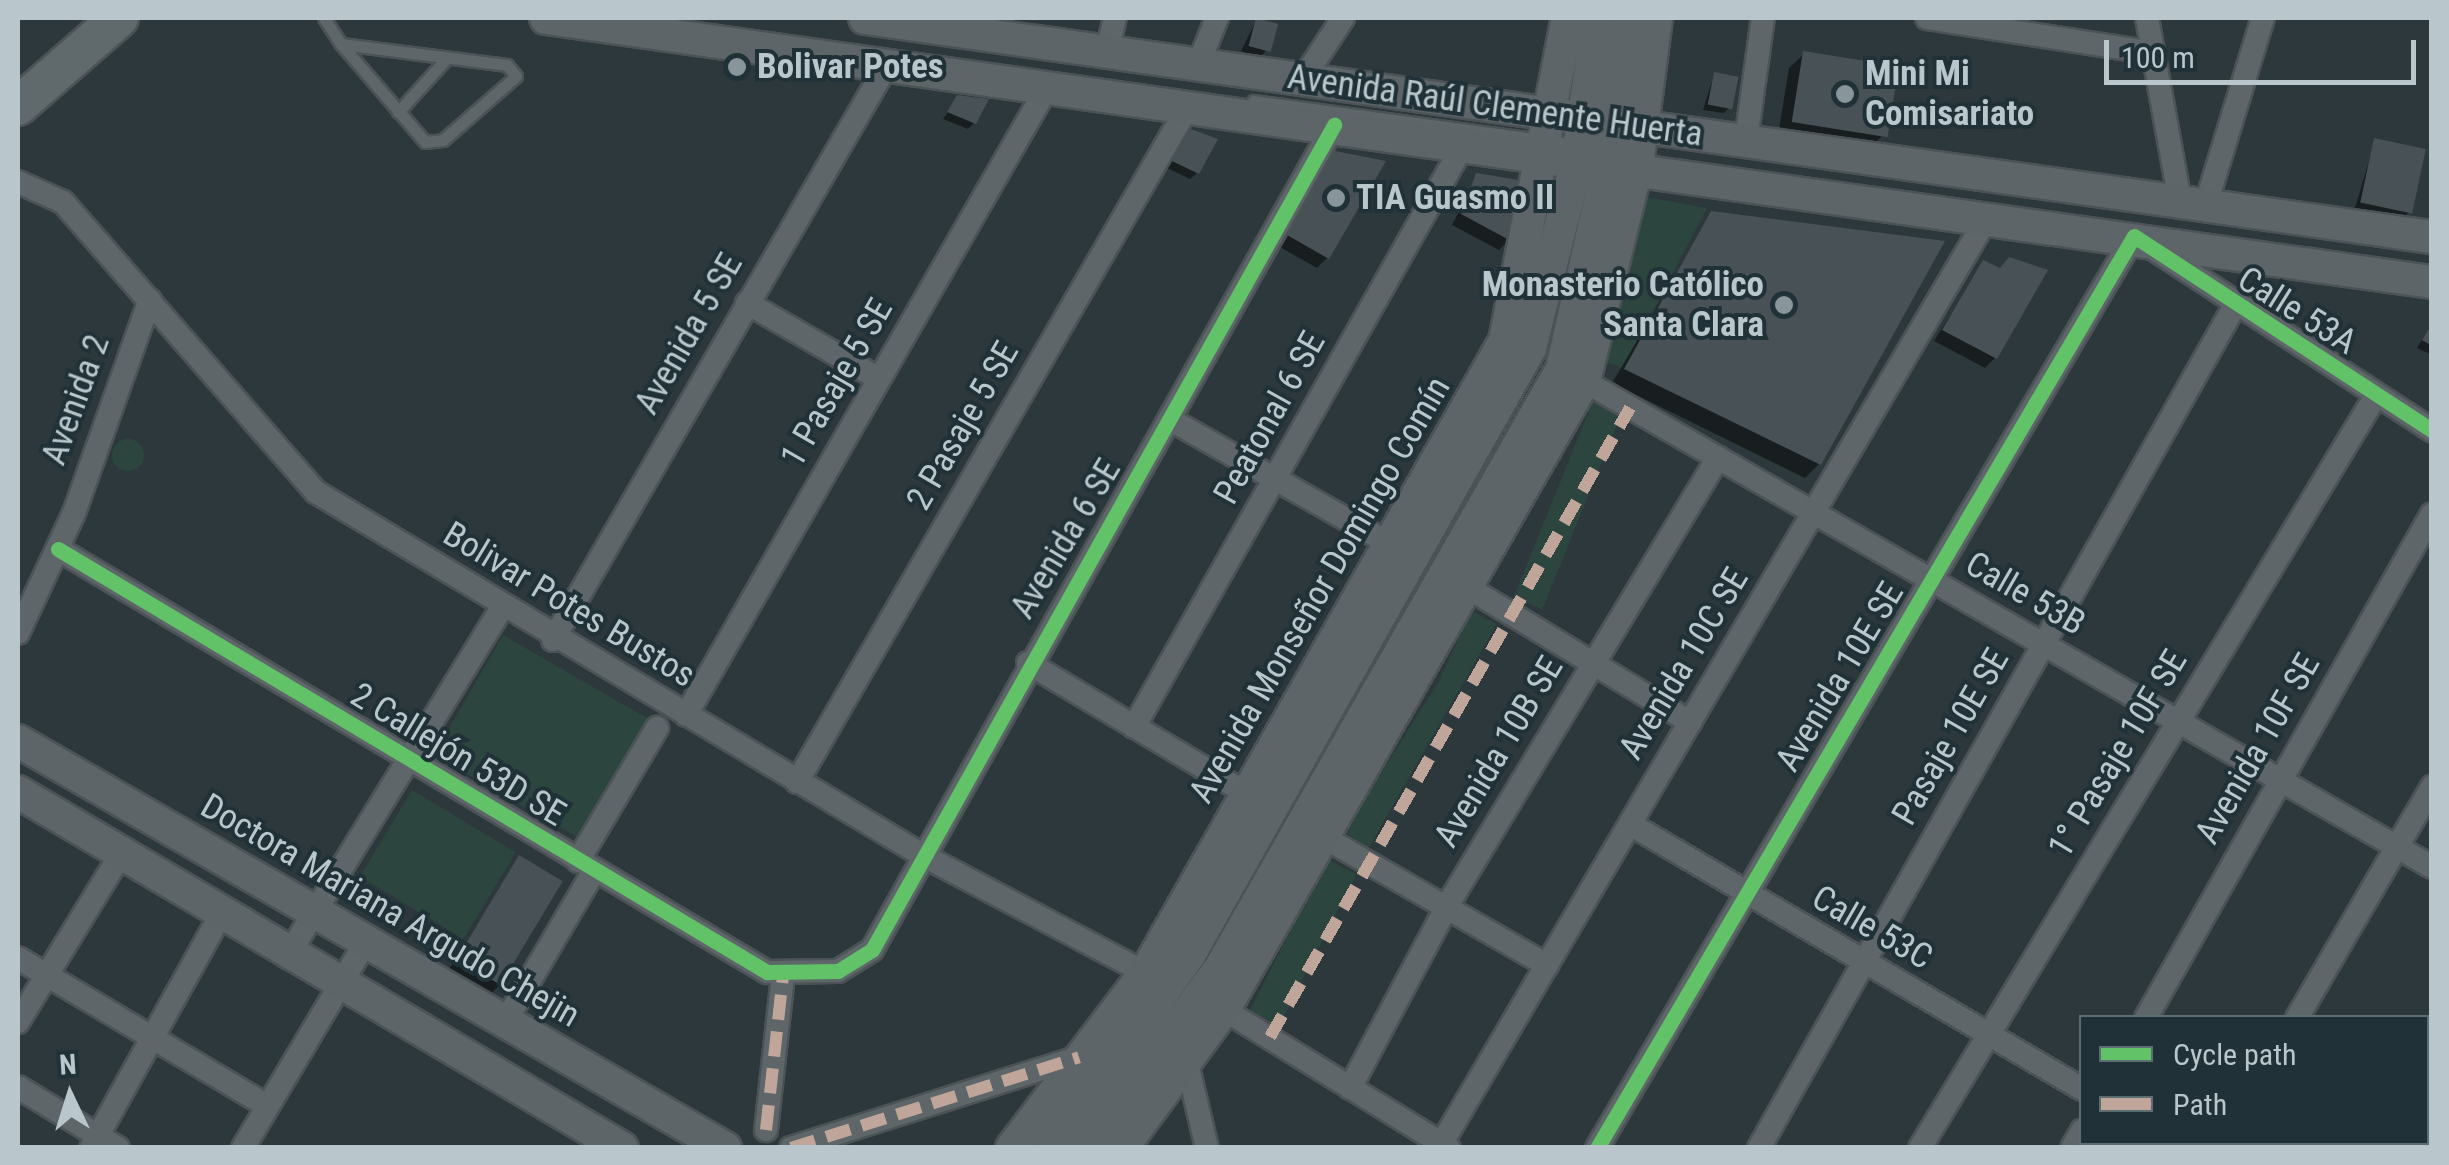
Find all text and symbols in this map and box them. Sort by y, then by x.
scale bar [2109,20,2422,82]
text: 100 m [2121,40,2195,75]
place label: Bolivar Potes [757,46,944,88]
place label: Mini Mi Comisariato [1865,53,2034,135]
marker: Bolivar Potes [726,56,748,78]
street label: Avenida Raúl Clemente Huerta [1285,56,1705,156]
marker: Mini Mi Comisariato [1834,83,1856,105]
place label: TIA Guasmo II [1356,177,1554,219]
marker: TIA Guasmo II [1325,187,1347,209]
street label: Avenida 5 SE [626,246,752,422]
street label: Calle 53A [2230,258,2364,364]
place label: Monasterio Católico Santa Clara [1482,264,1764,346]
street label: 1 Pasaje 5 SE [772,291,902,475]
marker: Monasterio Católico Santa Clara [1773,294,1795,316]
street label: Peatonal 6 SE [1205,324,1335,512]
street label: Avenida 2 [33,329,119,471]
street label: 2 Pasaje 5 SE [898,334,1028,518]
street label: Avenida Monseñor Domingo Comín [1181,370,1459,810]
street label: Avenida 6 SE [1002,452,1130,626]
street label: Bolivar Potes Bustos [436,513,702,697]
street label: Calle 53B [1958,543,2092,645]
street label: Avenida 10C SE [1610,561,1758,767]
street label: Avenida 10E SE [1767,575,1913,779]
street label: Pasaje 10E SE [1884,641,2018,833]
street label: 1° Pasaje 10F SE [2040,643,2196,865]
street label: Avenida 10F SE [2187,646,2329,852]
street label: Avenida 10B SE [1426,649,1572,855]
street label: 2 Callejón 53D SE [343,674,573,836]
street label: Doctora Mariana Argudo Chejin [193,785,587,1037]
street label: Calle 53C [1805,877,1939,979]
legend [2079,1015,2429,1145]
text: Cycle path [2173,1037,2297,1072]
north arrow [20,1045,120,1145]
text: N [58,1048,78,1082]
text: Path [2173,1087,2227,1122]

